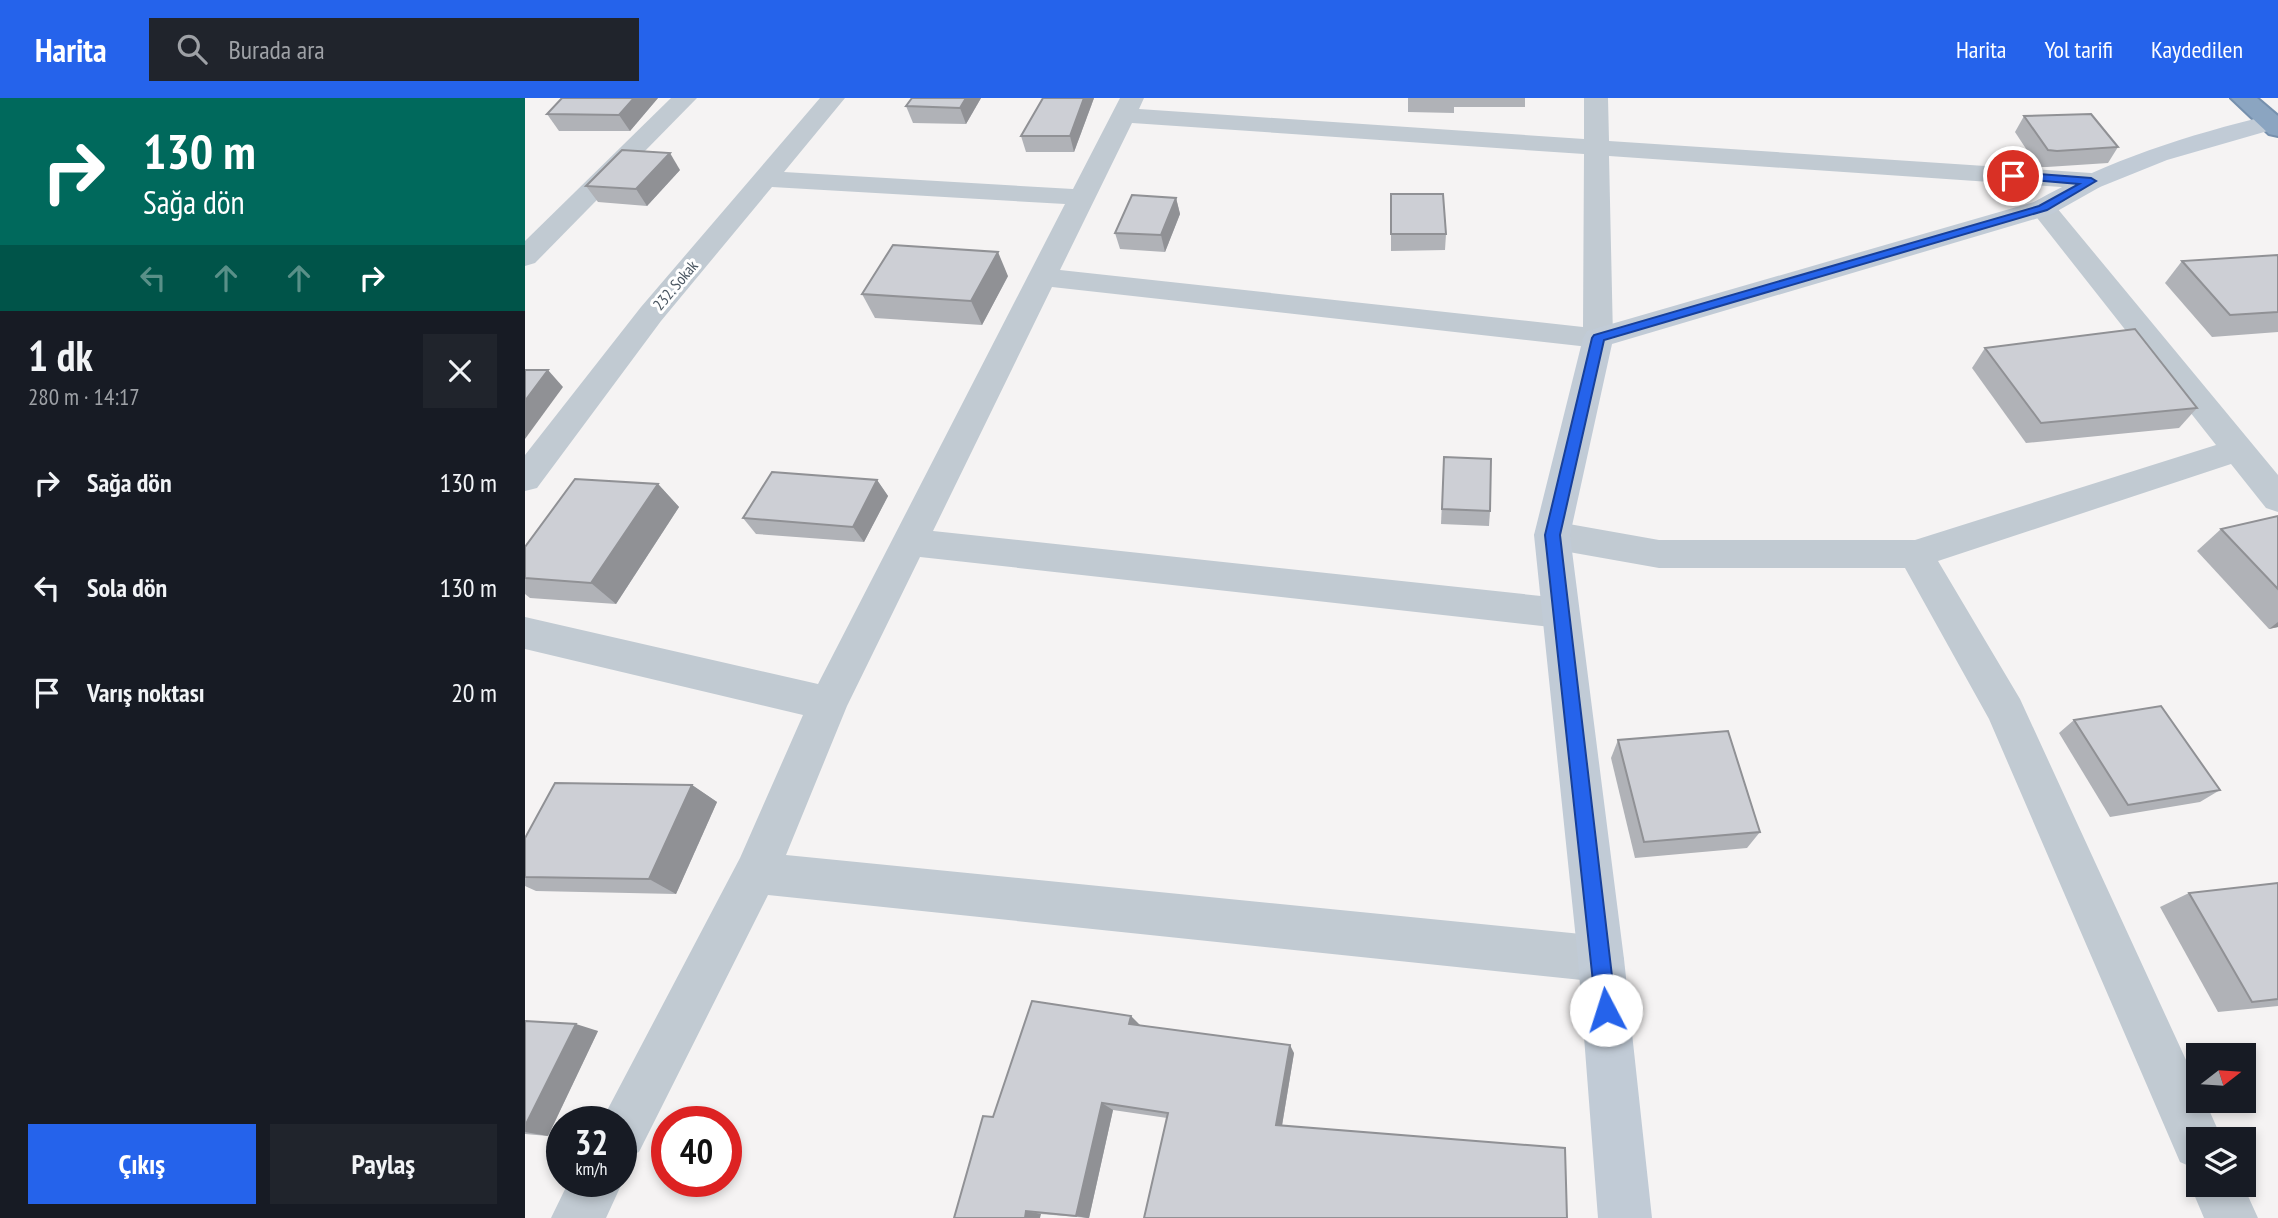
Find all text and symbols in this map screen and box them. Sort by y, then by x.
search box [149,18,639,81]
text: Harita [35,28,107,71]
icon: search [173,30,211,68]
text: Burada ara [229,33,325,66]
text: Harita [1956,34,2006,65]
text: Yol tarifi [2044,34,2113,65]
text: Kaydedilen [2151,34,2243,65]
text: 130 m [143,119,256,183]
icon: right [28,126,119,217]
pin [1983,146,2043,206]
icon: arrive [1994,157,2032,195]
text: Sağa dön [143,181,245,223]
street label: 232. Sokak [648,255,702,314]
icon: left [134,259,172,297]
icon: ahead [207,259,245,297]
icon: ahead [280,259,318,297]
icon: right [353,259,391,297]
text: 1 dk [28,328,93,383]
button: close [423,334,497,408]
text: 280 m · 14:17 [28,382,140,411]
icon: right [28,464,66,502]
text: Sağa dön [87,466,172,499]
text: 130 m [439,466,497,499]
icon: left [28,569,66,607]
text: Sola dön [87,571,167,604]
text: 130 m [439,571,497,604]
icon: arrive [28,674,66,712]
text: Varış noktası [87,676,205,709]
text: 20 m [451,676,497,709]
position arrow [1569,973,1643,1047]
north arrow [2186,1043,2256,1113]
map controls [2186,1043,2256,1197]
speed limit sign: 40 [651,1106,742,1197]
text: 32 [575,1119,608,1165]
button: Çıkış [28,1124,256,1204]
button: Paylaş [270,1124,497,1204]
button: layers [2186,1127,2256,1197]
text: km/h [576,1157,607,1180]

